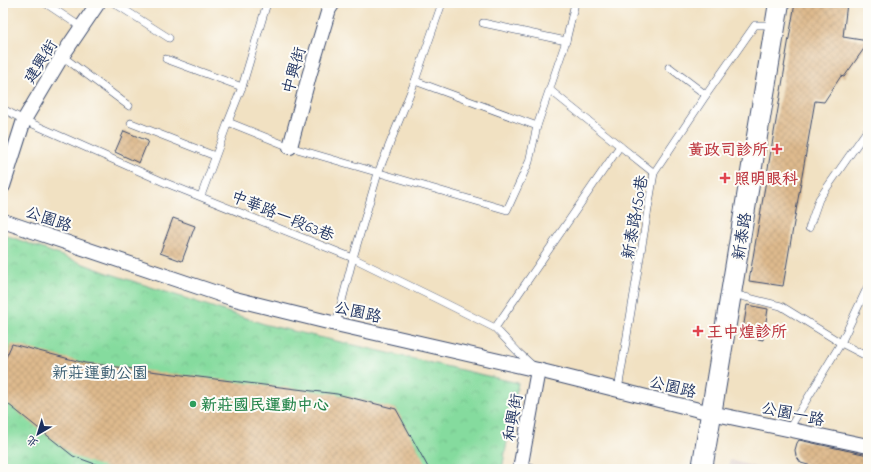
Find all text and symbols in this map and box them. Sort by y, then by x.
street label: 建興街 [19,35,65,89]
street label: 中興街 [277,44,313,97]
place label: 黃政司診所 [688,139,768,163]
marker: 黃政司診所 [771,143,783,155]
place label: 照明眼科 [734,168,798,192]
marker: 照明眼科 [719,172,731,184]
street label: 新泰路150巷 [617,173,655,261]
street label: 中華路一段63巷 [227,185,338,249]
street label: 公園路 [22,201,75,239]
street label: 新泰路 [727,211,759,262]
street label: 公園路 [331,296,384,330]
place label: 王中煌診所 [707,321,787,345]
marker: 王中煌診所 [692,325,704,337]
park label: 新莊運動公園 [52,362,148,386]
street label: 公園路 [646,370,699,405]
street label: 和興街 [498,392,530,443]
place label: 新莊國民運動中心 [201,394,329,418]
street label: 公園一路 [759,397,826,433]
marker: 新莊國民運動中心 [188,399,198,409]
north arrow [18,414,58,454]
text: 北 [23,431,42,451]

